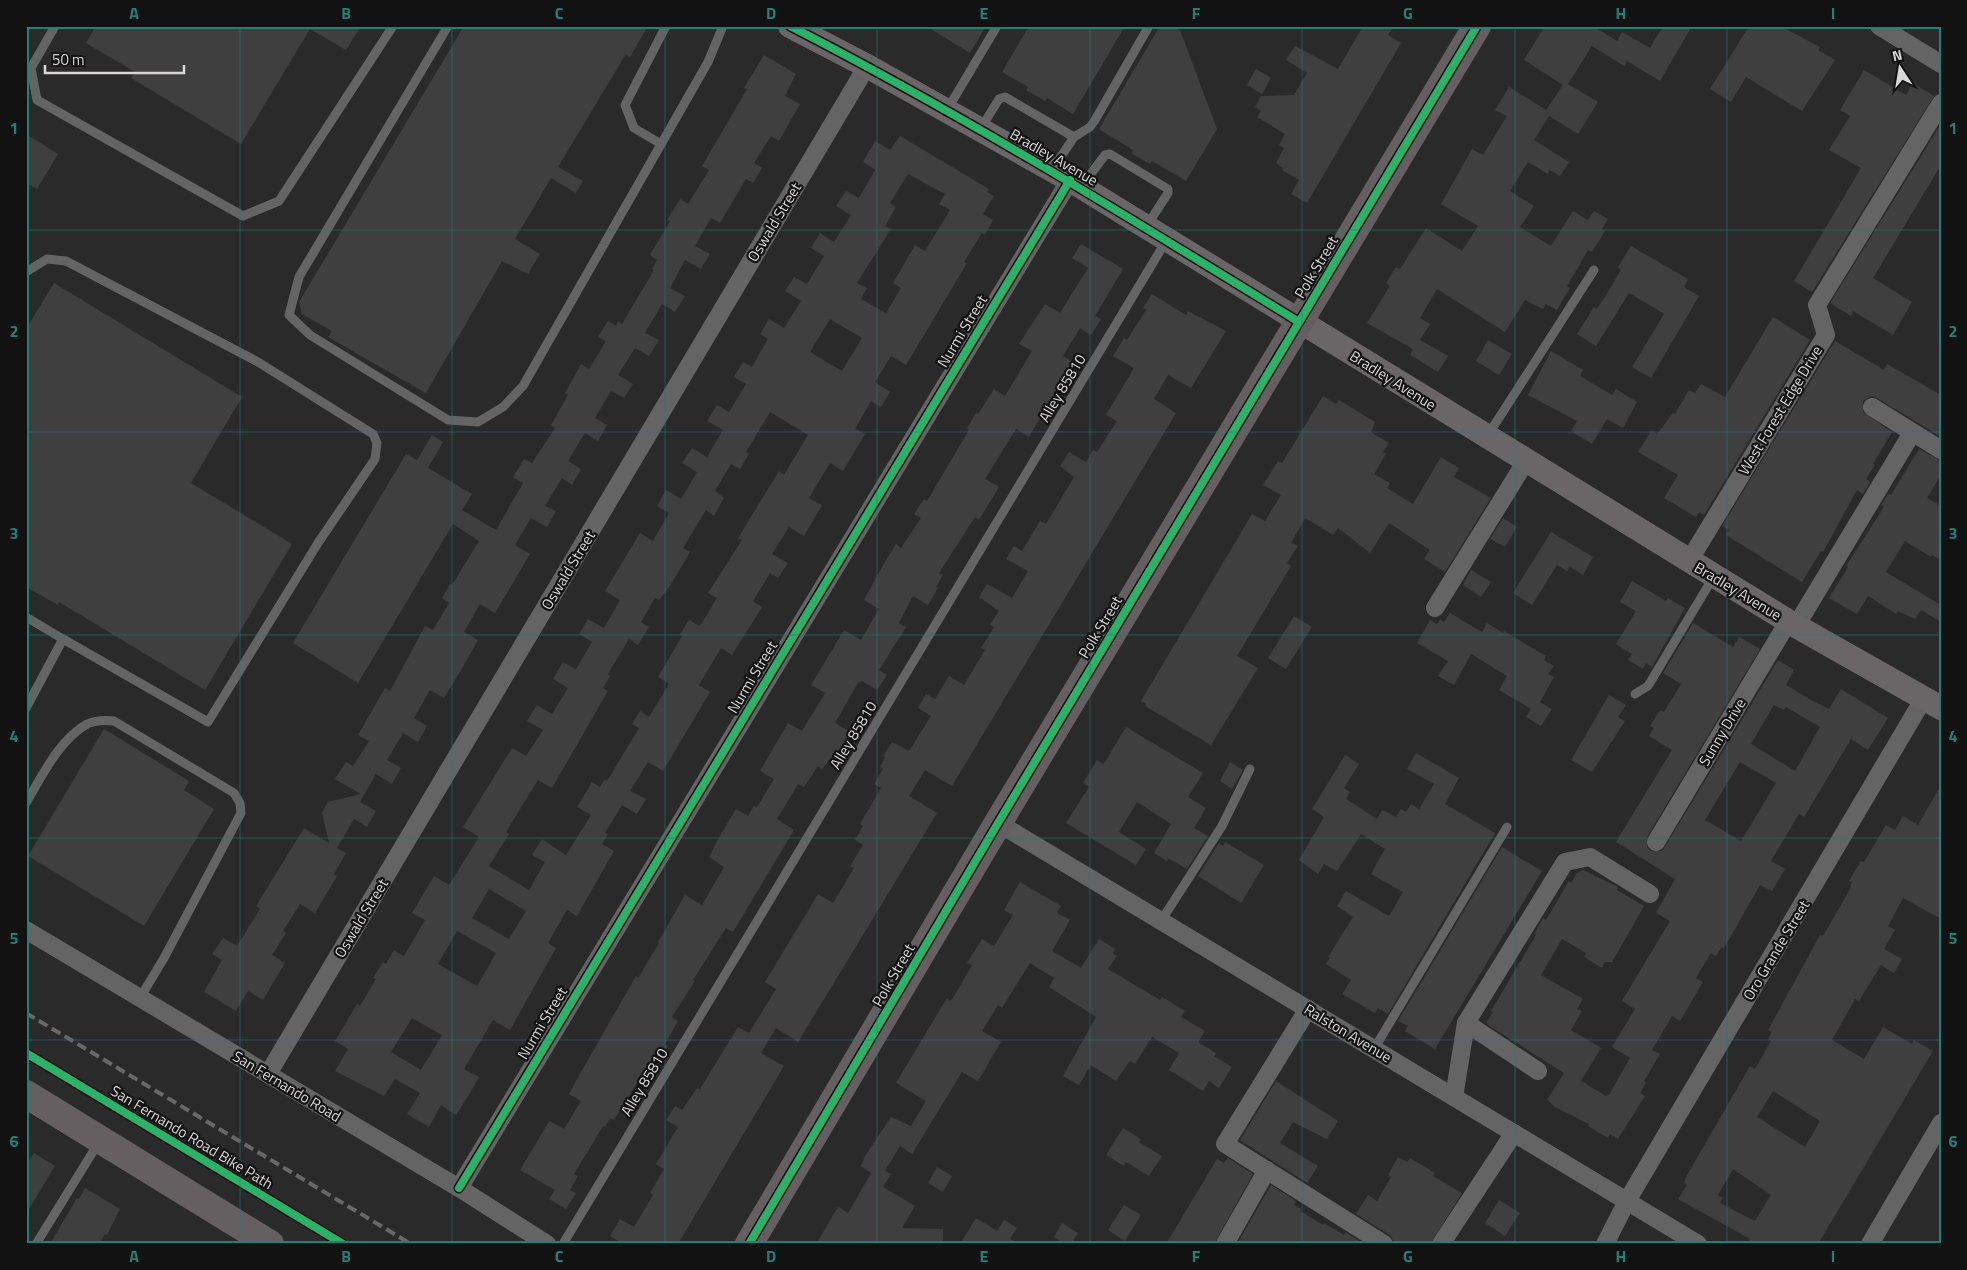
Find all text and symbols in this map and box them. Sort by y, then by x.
text: A [129,1,139,25]
text: B [341,1,351,25]
text: C [555,1,564,25]
text: D [766,1,776,25]
text: E [980,1,989,25]
text: F [1192,1,1201,25]
text: G [1403,1,1413,25]
text: H [1616,1,1626,25]
text: I [1831,1,1835,25]
scale bar [45,42,184,74]
north arrow [1874,42,1924,92]
text: N [1890,44,1904,66]
text: 50 m [52,48,85,71]
text: 1 [10,116,18,140]
text: 1 [1949,116,1957,140]
street label: Bradley Avenue [1006,122,1102,192]
street label: Oswald Street [741,177,807,266]
street label: Polk Street [1288,231,1344,303]
street label: Nurmi Street [931,290,993,372]
text: 2 [10,319,18,343]
text: 2 [1949,319,1957,343]
street label: West Forest Edge Drive [1732,341,1828,479]
street label: Bradley Avenue [1345,344,1441,416]
street label: Alley 85810 [1033,350,1091,426]
text: 3 [10,521,18,545]
text: 3 [1949,521,1957,545]
street label: Oswald Street [535,525,601,614]
street label: Bradley Avenue [1690,556,1786,626]
street label: Polk Street [1072,591,1128,663]
street label: Nurmi Street [721,636,783,718]
street label: Sunny Drive [1693,694,1751,770]
street label: Alley 85810 [824,697,882,773]
text: 4 [10,724,19,748]
text: 4 [1949,724,1958,748]
street label: Oswald Street [328,873,394,962]
street label: Oro Grande Street [1737,895,1815,1005]
text: 5 [10,926,19,950]
text: 5 [1949,926,1958,950]
street label: Polk Street [866,939,921,1011]
street label: Nurmi Street [511,982,573,1064]
street label: Ralston Avenue [1300,998,1396,1068]
street label: Alley 85810 [615,1044,673,1120]
street label: San Fernando Road [229,1045,345,1127]
street label: San Fernando Road Bike Path [106,1079,278,1195]
text: 6 [10,1129,19,1153]
text: 6 [1949,1129,1958,1153]
text: A [129,1244,139,1268]
text: B [341,1244,351,1268]
text: C [555,1244,564,1268]
text: D [766,1244,776,1268]
text: E [980,1244,989,1268]
text: F [1192,1244,1201,1268]
text: G [1403,1244,1413,1268]
text: H [1616,1244,1626,1268]
text: I [1831,1244,1835,1268]

